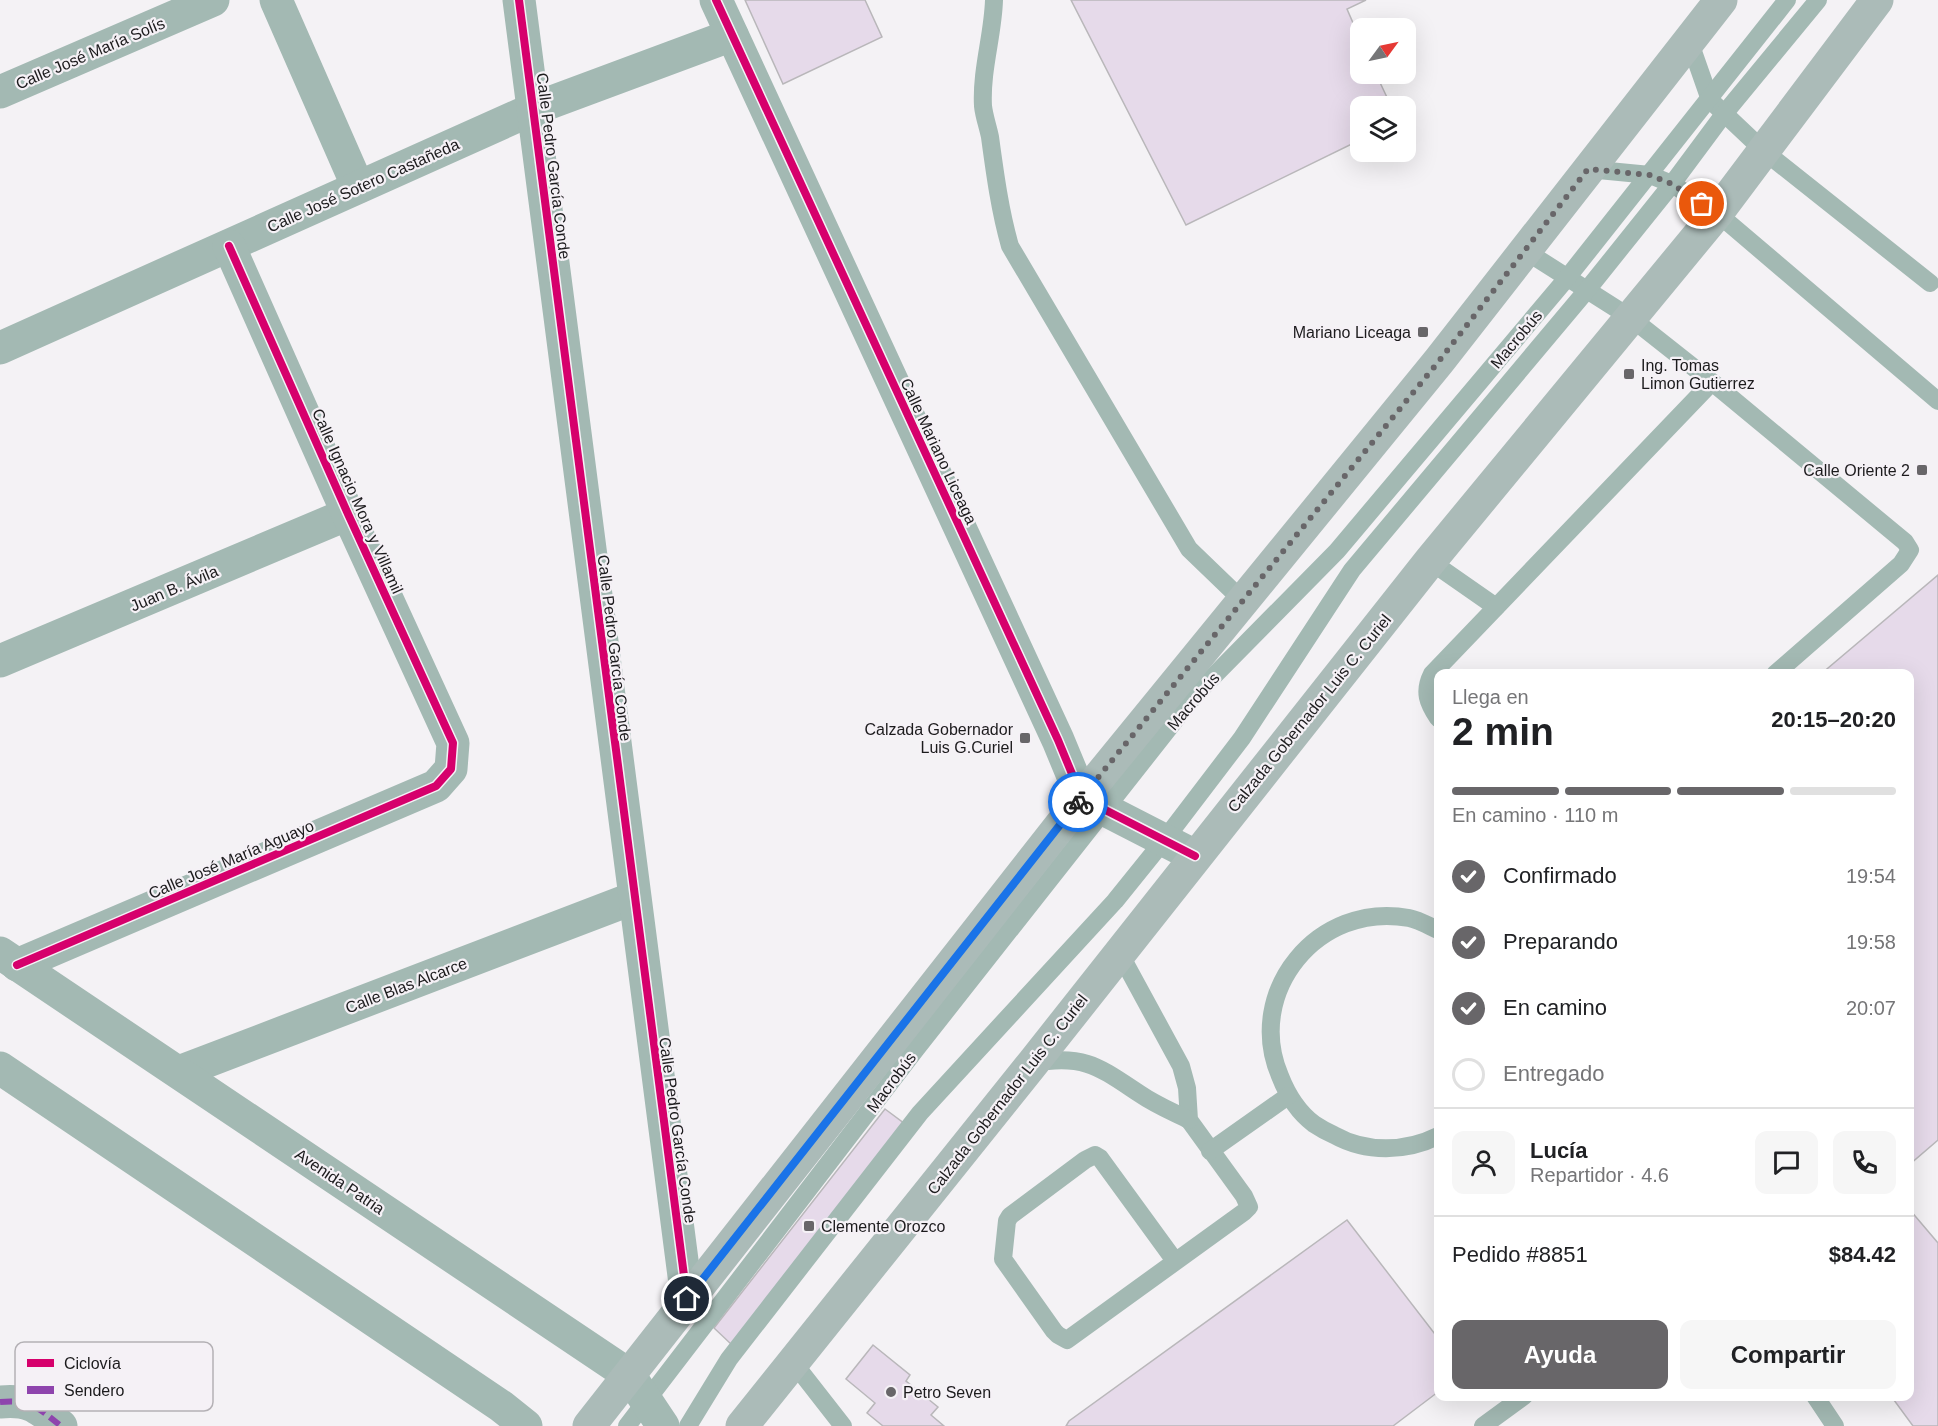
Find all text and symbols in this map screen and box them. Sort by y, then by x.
street label: Calle José María Solís [13,14,167,93]
north arrow [1350,18,1416,84]
map controls [1350,18,1416,162]
street label: Calle Pedro García Conde [534,72,573,260]
button: layers [1350,96,1416,162]
street label: Calle José Sotero Castañeda [265,135,462,236]
pin [1676,178,1727,229]
icon: bag [1685,187,1718,220]
street label: Macrobús [1487,307,1545,372]
place label: Mariano Liceaga [1293,324,1411,341]
marker: Mariano Liceaga [1416,325,1430,339]
place label: Ing. Tomas Limon Gutierrez [1641,357,1755,392]
marker: Ing. Tomas Limon Gutierrez [1622,367,1636,381]
street label: Calle Mariano Liceaga [897,375,980,527]
street label: Calle Ignacio Mora y Villamil [309,406,406,596]
place label: Calle Oriente 2 [1803,462,1910,479]
marker: Calle Oriente 2 [1915,463,1929,477]
street label: Calle Pedro García Conde [595,554,634,742]
street label: Juan B. Ávila [128,561,221,615]
street label: Calzada Gobernador Luis C. Curiel [1224,611,1394,815]
street label: Macrobús [1164,669,1223,733]
text: Llega en [1452,686,1529,708]
text: 20:15–20:20 [1771,707,1896,732]
text: 2 min [1452,710,1554,753]
place label: Calzada Gobernador Luis G.Curiel [864,721,1014,756]
marker: Calzada Gobernador Luis G.Curiel [1018,731,1032,745]
courier [1048,772,1108,832]
icon: bike [1062,786,1095,819]
text: En camino · 110 m [1452,804,1618,826]
street label: Calle José María Aguayo [146,817,316,902]
icon: check [1452,860,1485,893]
text: Confirmado [1503,863,1617,888]
text: 19:54 [1846,865,1896,887]
icon: check [1452,926,1485,959]
text: Preparando [1503,929,1618,954]
text: 19:58 [1846,931,1896,953]
street label: Calle Blas Alcarce [343,954,470,1017]
street label: Calzada Gobernador Luis C. Curiel [924,991,1091,1198]
icon: check [1452,992,1485,1025]
text: En camino [1503,995,1607,1020]
text: 20:07 [1846,997,1896,1019]
street label: Calle Pedro García Conde [656,1036,699,1224]
street label: Macrobús [863,1049,919,1115]
text: Entregado [1503,1061,1605,1086]
button: person [1452,1131,1515,1194]
button: chat [1755,1131,1818,1194]
button: phone [1833,1131,1896,1194]
text: Lucía [1530,1138,1587,1163]
street label: Avenida Patria [292,1145,388,1218]
text: Repartidor · 4.6 [1530,1164,1669,1186]
place label: Clemente Orozco [821,1218,946,1235]
marker: Clemente Orozco [802,1219,816,1233]
text: Pedido #8851 [1452,1242,1588,1267]
text: $84.42 [1829,1242,1896,1267]
pin [661,1273,712,1324]
icon: home [670,1282,703,1315]
button: Ayuda [1452,1320,1668,1389]
button: Compartir [1680,1320,1896,1389]
legend [15,1342,213,1411]
text: Ciclovía [64,1355,121,1372]
text: Sendero [64,1382,125,1399]
place label: Petro Seven [903,1384,991,1401]
marker: Petro Seven [884,1385,898,1399]

